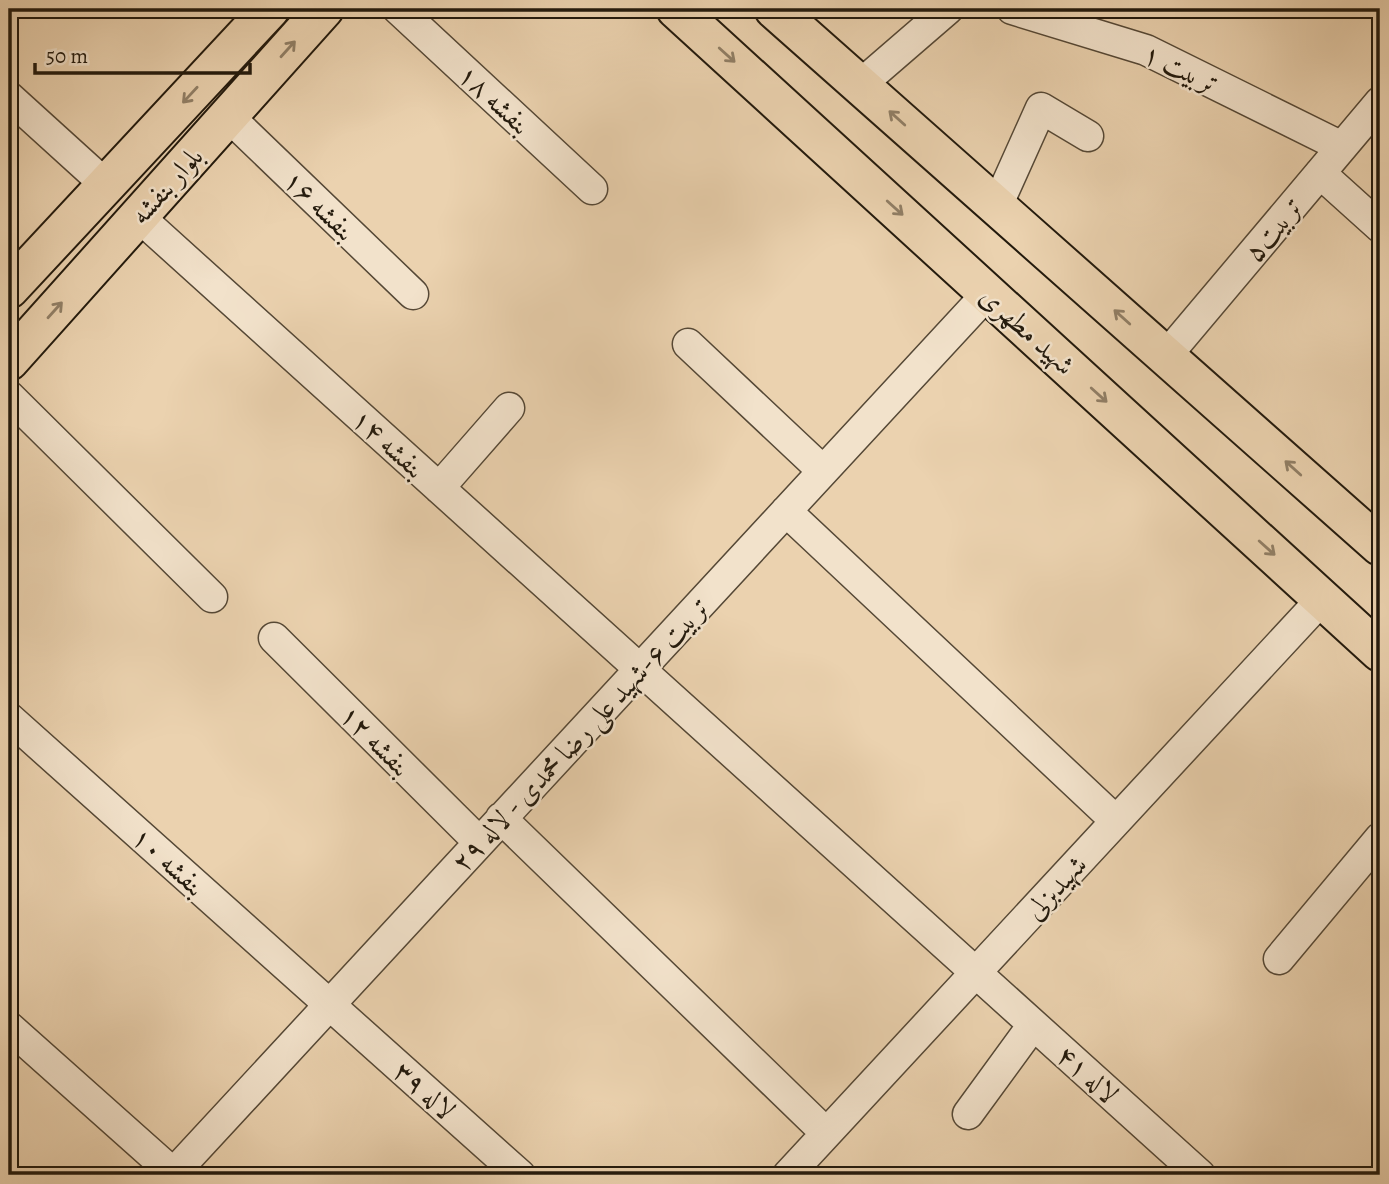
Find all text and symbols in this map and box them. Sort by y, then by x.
scale bar [35,32,250,76]
street label: تربیت ۱ [1137,35,1225,103]
one-way arrow [279,41,296,58]
text: 50 m [46,42,88,70]
one-way arrow [718,47,736,63]
street label: بنفشه ۱۸ [450,56,539,143]
one-way arrow [182,86,198,104]
one-way arrow [888,110,906,126]
street label: بلوار بنفشه [122,138,212,233]
street label: بنفشه ۱۶ [275,162,364,250]
street label: تربیت۵ [1235,189,1312,270]
one-way arrow [886,200,904,216]
street label: شهید مطهری [971,278,1083,384]
one-way arrow [46,302,63,319]
one-way arrow [1114,309,1132,325]
one-way arrow [1090,386,1107,403]
street label: بنفشه ۱۴ [343,401,433,487]
one-way arrow [1284,460,1302,476]
one-way arrow [1258,540,1275,557]
street label: تربیت ۶-شهید علی رضا محمدی - لاله ۲۹ [443,589,719,881]
street label: بنفشه ۱۲ [331,697,419,785]
street label: بنفشه ۱۰ [123,819,213,905]
street label: شهیدبزلی [1016,847,1096,928]
street label: لاله ۴۱ [1048,1037,1127,1113]
street label: لاله ۳۹ [385,1053,464,1129]

